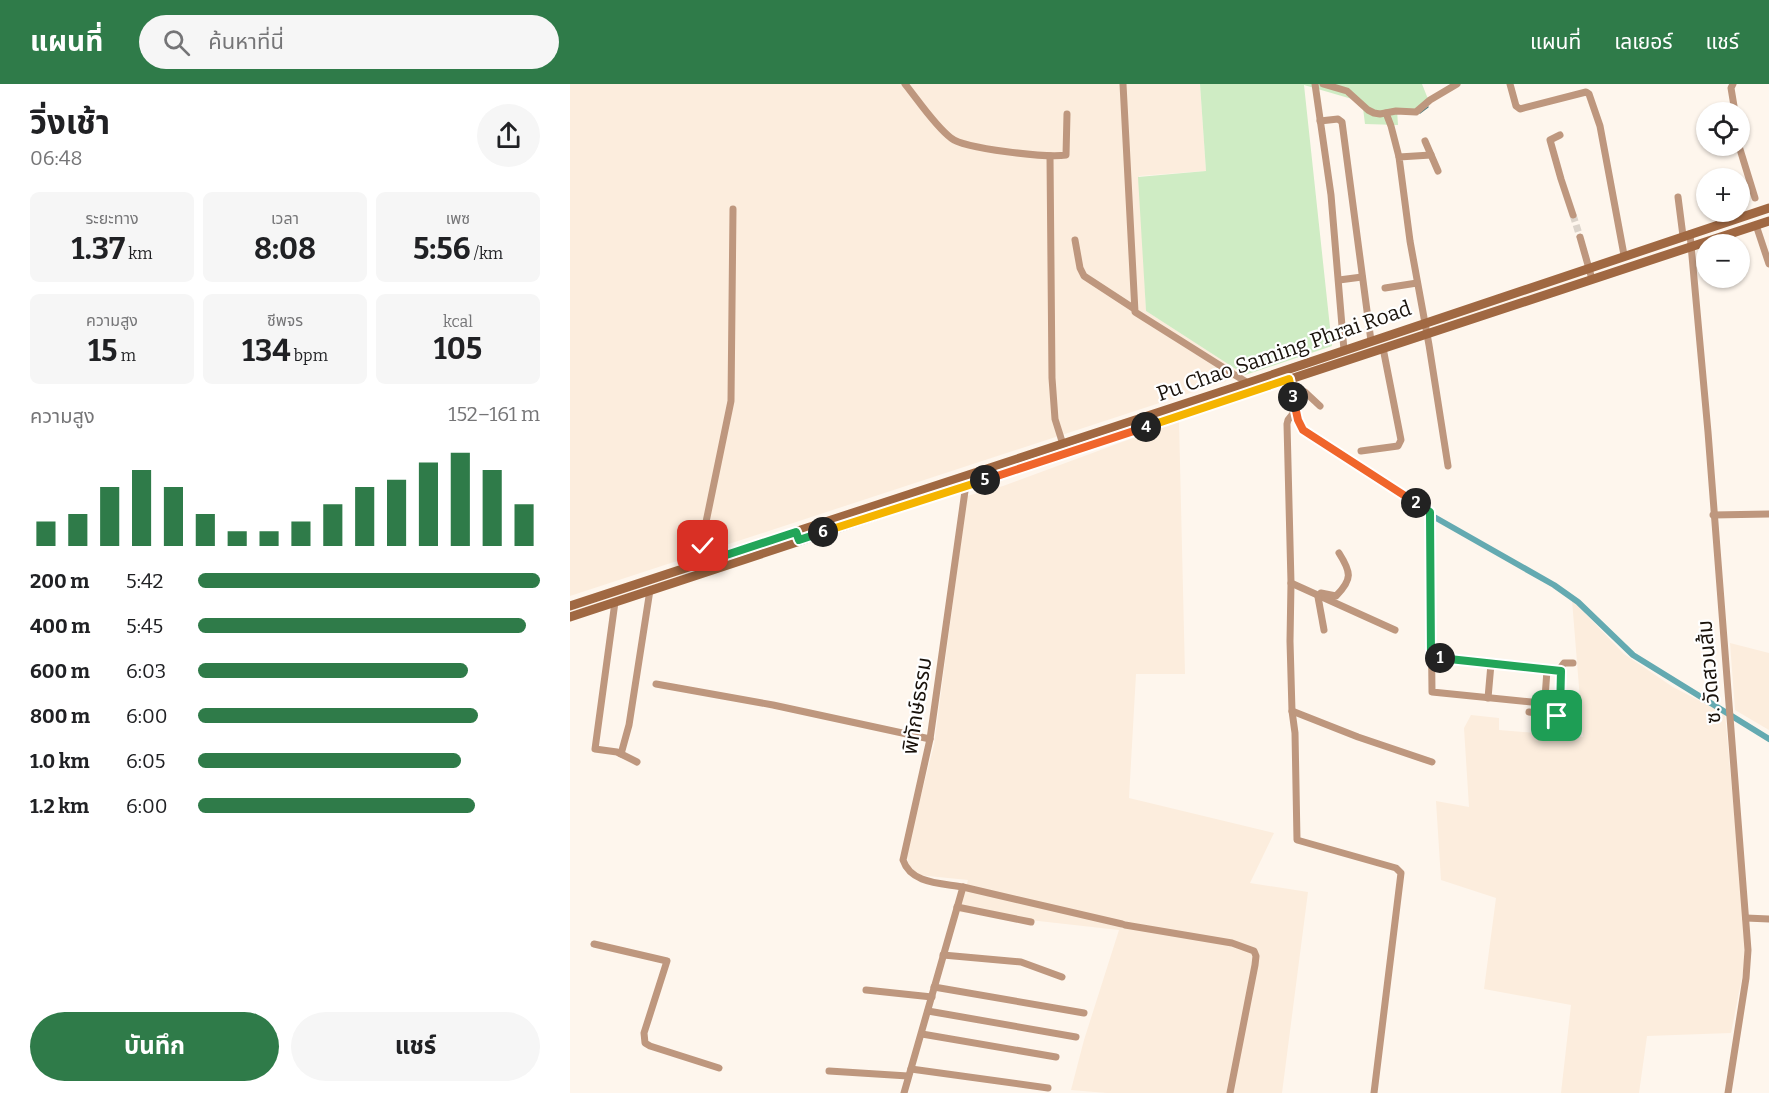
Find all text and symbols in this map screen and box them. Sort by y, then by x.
search box [139,15,559,69]
text: แผนที่ [30,25,103,58]
icon: search [160,26,193,59]
text: ค้นหาที่นี่ [208,28,284,55]
text: แผนที่ [1530,29,1581,55]
text: เลเยอร์ [1614,29,1673,55]
text: แชร์ [1706,29,1739,55]
map controls [1696,102,1750,288]
button: locate [1696,102,1750,156]
text: วิ่งเช้า [30,103,110,143]
button: share [477,104,540,167]
text: 06:48 [30,146,82,170]
button: + [1696,168,1750,222]
text: ระยะทาง [86,209,138,228]
text: เวลา [271,209,299,228]
text: เพซ [446,209,470,228]
text: 1.37 [72,231,125,267]
text: 8:08 [254,231,316,267]
text: 5:56 [413,231,471,267]
button: − [1696,234,1750,288]
text: km [125,244,152,263]
text: /km [471,244,503,263]
street label: Pu Chao Saming Phrai Road [1153,295,1415,407]
text: ความสูง [86,311,138,330]
text: ชีพจร [267,311,303,330]
text: kcal [443,312,473,331]
text: 105 [434,331,482,367]
text: 15 [88,333,117,369]
text: 134 [242,333,291,369]
text: m [117,346,136,365]
text: bpm [291,346,328,365]
pin: 3 [1278,382,1308,412]
text: 3 [1288,387,1298,406]
text: 152–161 m [448,402,540,426]
text: ความสูง [30,404,95,428]
pin: 4 [1131,412,1161,442]
text: 4 [1141,417,1151,436]
pin: 5 [970,465,1000,495]
text: 5 [981,470,989,489]
pin: 2 [1401,488,1431,518]
text: 2 [1411,493,1421,512]
pin: 6 [808,517,838,547]
pin [677,520,728,571]
text: 6 [818,522,828,541]
icon: check [686,529,719,562]
text: 200 m [30,569,89,593]
text: 5:42 [126,569,163,593]
text: 400 m [30,614,90,638]
text: 5:45 [126,614,163,638]
street label: ซ. วัดสวนส้ม [1692,619,1726,725]
pin: 1 [1425,643,1455,673]
text: 1 [1437,648,1443,667]
street label: พิทักษ์ธรรม [896,655,938,757]
text: 600 m [30,659,90,683]
text: 6:03 [126,659,166,683]
pin [1531,690,1582,741]
icon: arrive [1540,699,1573,732]
text: 800 m [30,704,90,728]
text: 6:00 [126,704,168,728]
text: 1.0 km [30,749,90,773]
text: 6:05 [126,749,165,773]
text: 1.2 km [30,794,89,818]
text: 6:00 [126,794,168,818]
button: บันทึก [30,1012,279,1081]
button: แชร์ [291,1012,540,1081]

